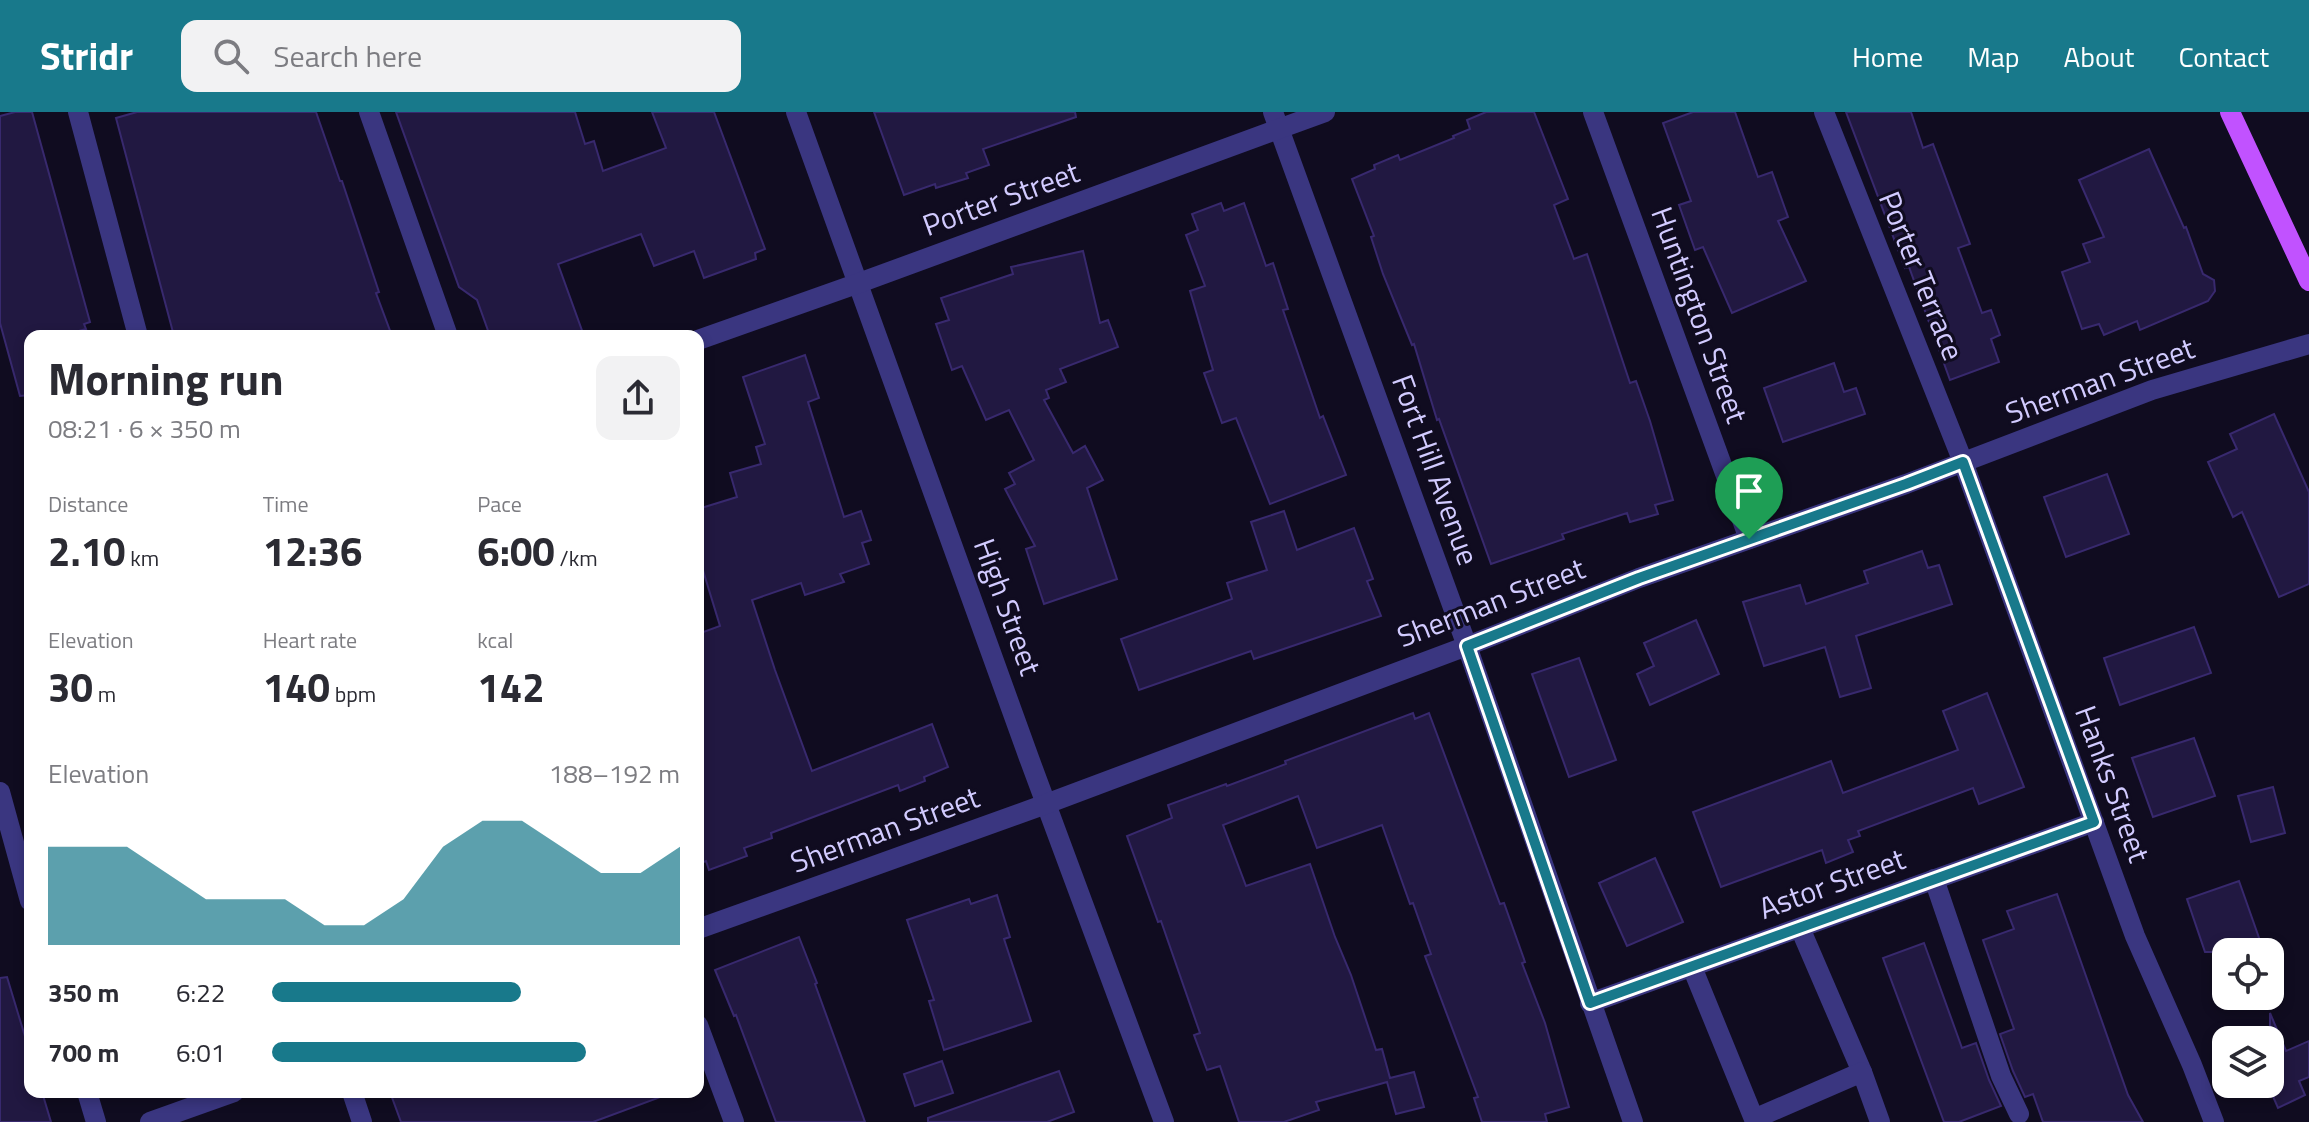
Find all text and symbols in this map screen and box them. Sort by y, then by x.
search box [181,20,741,92]
text: Stridr [40,27,133,85]
text: Search here [273,33,422,79]
icon: search [209,34,253,78]
text: Home [1852,35,1923,78]
text: Map [1967,35,2020,78]
text: About [2064,35,2134,78]
text: Contact [2178,35,2269,78]
street label: Porter Street [916,148,1086,248]
street label: Porter Terrace [1867,184,1977,367]
street label: Huntington Street [1639,200,1761,430]
street label: Sherman Street [1999,324,2201,436]
text: Morning run [48,345,284,412]
button: share [596,356,680,440]
street label: Fort Hill Avenue [1380,368,1492,571]
text: 08:21 · 6 × 350 m [48,409,241,448]
pin [1715,457,1783,539]
icon: arrive [1727,469,1771,513]
text: Distance [48,487,128,521]
text: Time [263,487,309,521]
text: Pace [477,487,522,521]
text: 2.10 [48,521,125,582]
text: 12:36 [263,521,363,582]
text: 6:00 [477,521,555,582]
street label: High Street [962,532,1054,682]
text: km [125,541,159,575]
text: /km [555,541,598,575]
street label: Sherman Street [1390,545,1592,659]
text: Elevation [48,623,134,657]
text: Heart rate [263,623,357,657]
text: kcal [477,623,513,657]
text: 30 [48,657,93,718]
text: 140 [263,657,330,718]
text: 142 [477,657,545,718]
text: m [93,677,116,711]
text: bpm [330,677,376,711]
street label: Hanks Street [2063,699,2163,869]
text: Elevation [48,754,149,793]
text: 188–192 m [549,754,680,793]
street label: Sherman Street [784,773,986,885]
street label: Astor Street [1752,835,1912,931]
map controls [2212,938,2284,1098]
button: locate [2212,938,2284,1010]
text: 350 m [48,973,119,1012]
text: 6:22 [176,973,225,1012]
button: layers [2212,1026,2284,1098]
text: 700 m [48,1033,119,1072]
text: 6:01 [176,1033,225,1072]

